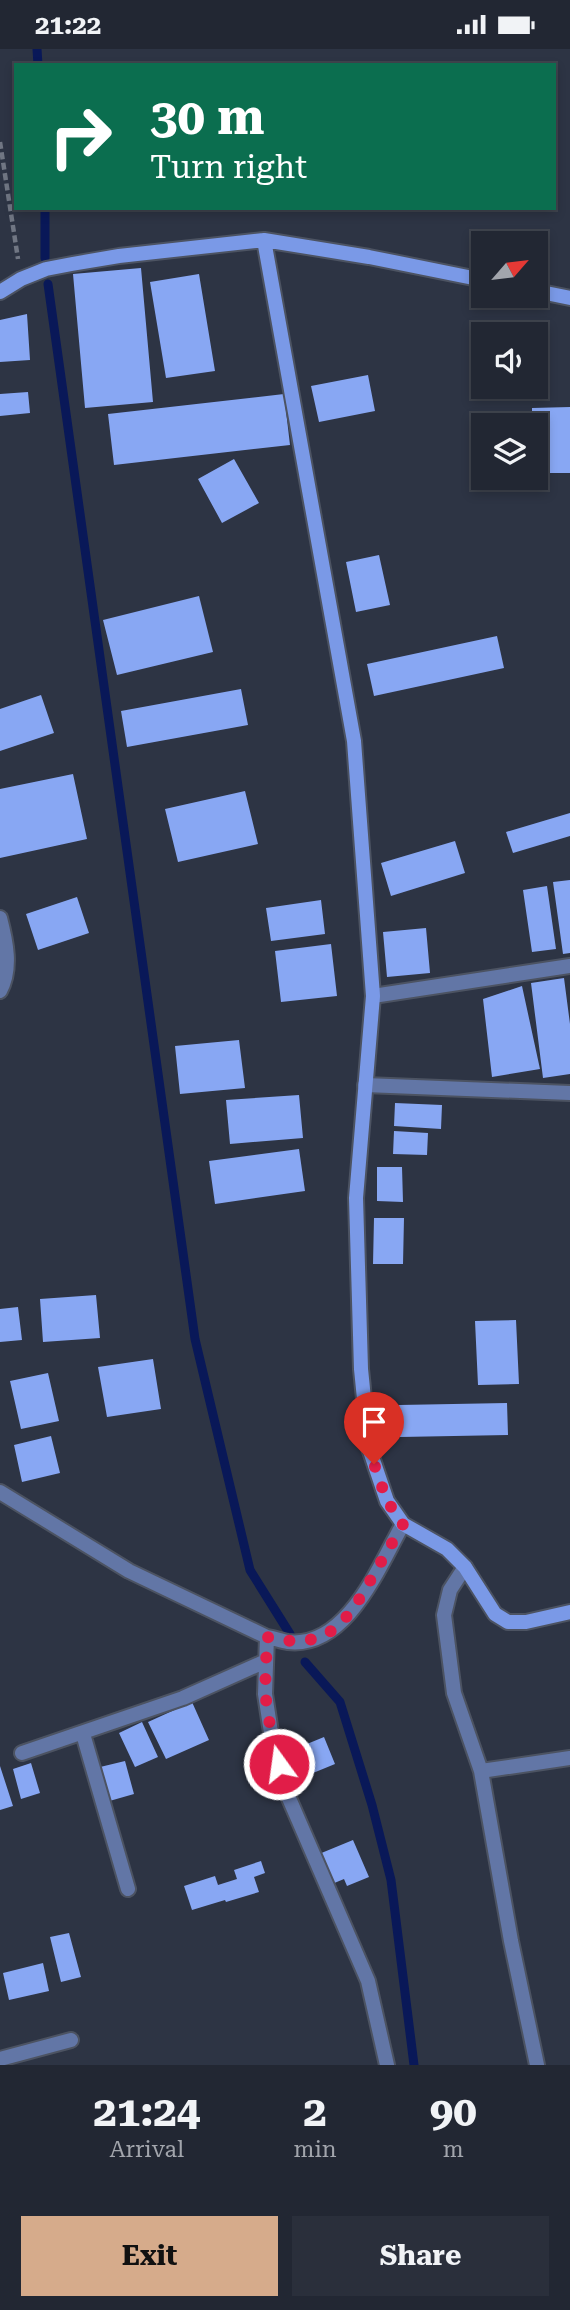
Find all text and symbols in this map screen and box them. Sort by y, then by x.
text: 21:22 [35,10,101,40]
text: 30 m [150,89,265,146]
icon: right [35,91,126,182]
text: Turn right [150,148,307,186]
north arrow [471,231,548,308]
map controls [471,231,548,490]
button: sound [471,322,548,399]
button: layers [471,413,548,490]
pin [344,1392,404,1464]
icon: arrive [355,1403,393,1441]
position arrow [242,1727,316,1801]
text: 21:24 [93,2087,200,2136]
text: 2 [303,2087,327,2136]
text: 90 [430,2087,477,2136]
text: Arrival [109,2136,184,2163]
text: min [294,2136,337,2163]
text: m [443,2136,464,2163]
button: Exit [21,2216,278,2296]
button: Share [292,2216,549,2296]

